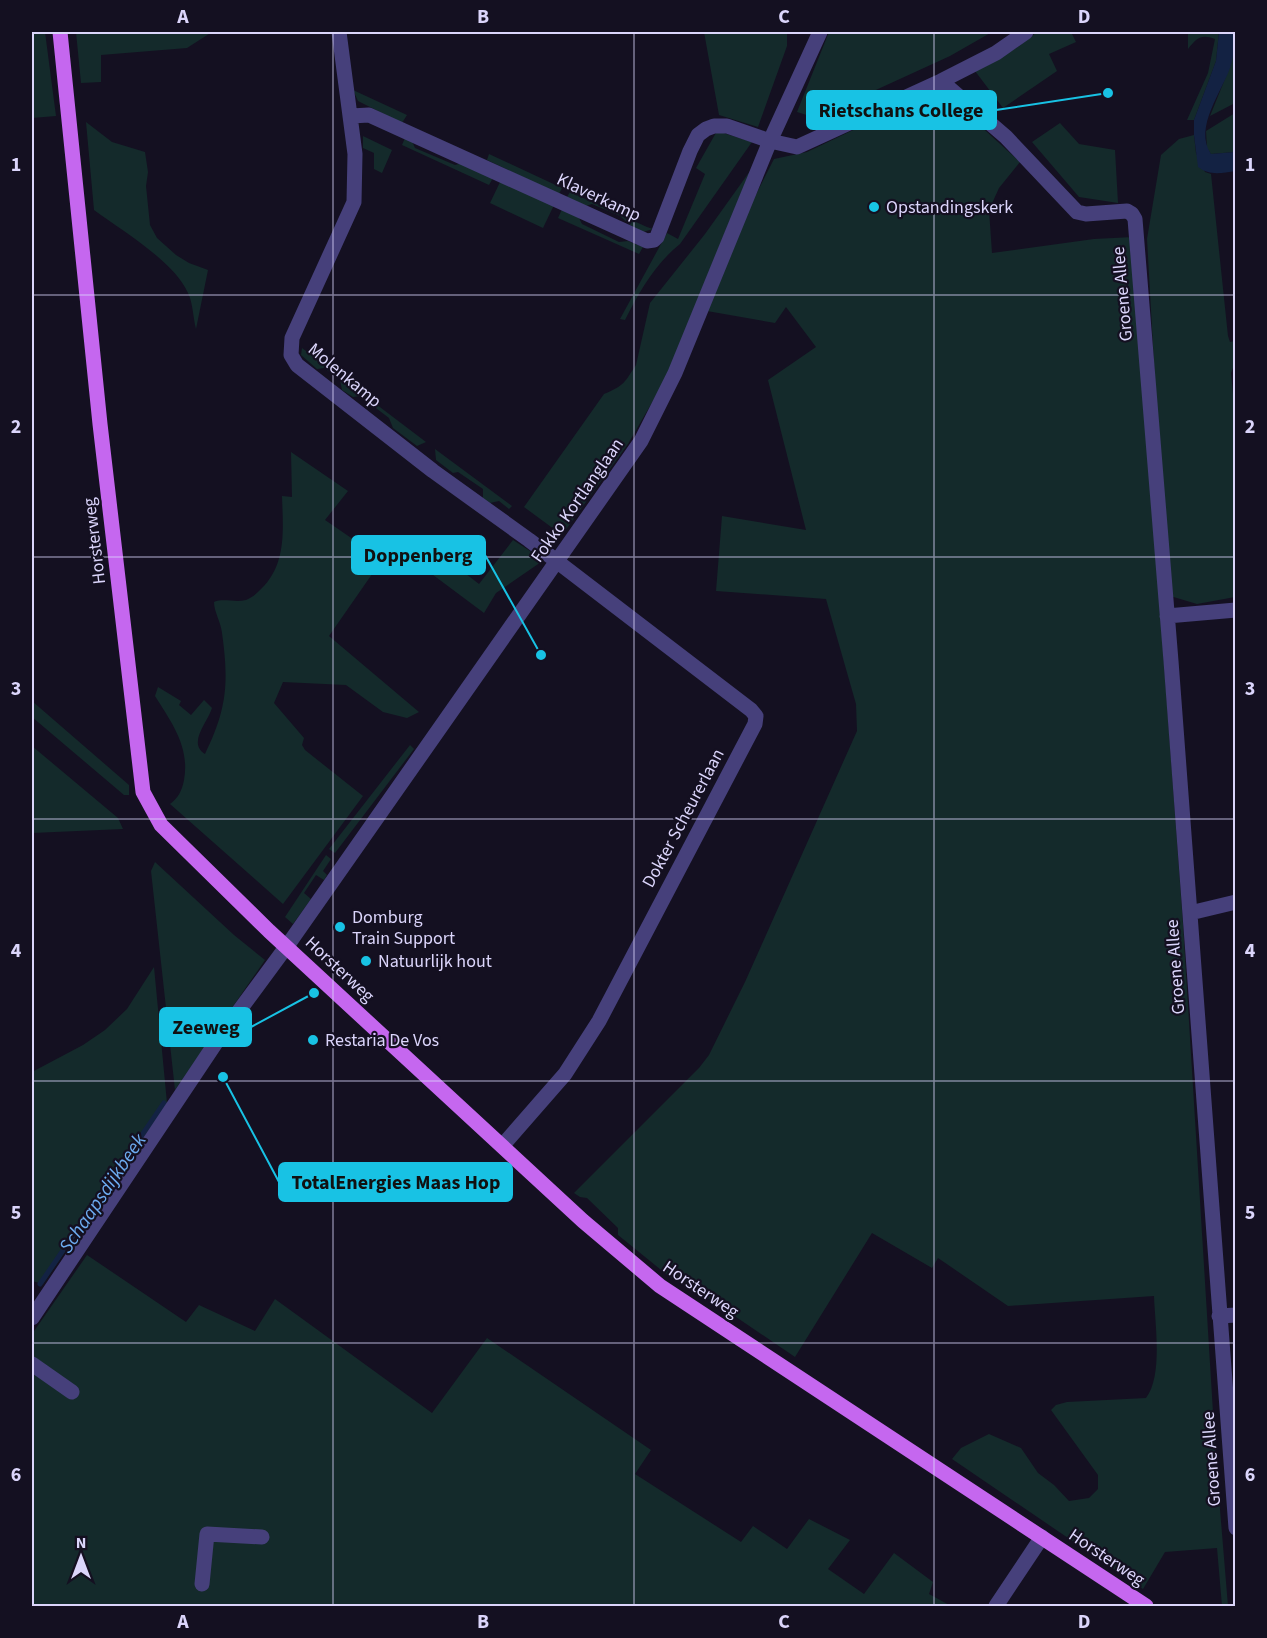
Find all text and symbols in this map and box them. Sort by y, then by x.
text: A [176,3,189,31]
text: B [477,3,489,31]
text: C [778,3,790,31]
text: D [1078,3,1090,31]
callout: Rietschans College [807,91,996,129]
text: Rietschans College [819,97,983,125]
text: 1 [11,151,21,179]
text: 1 [1245,151,1255,179]
street label: Klaverkamp [553,167,645,228]
place label: Opstandingskerk [886,195,1013,220]
marker: Opstandingskerk [867,200,881,214]
street label: Groene Allee [1106,245,1139,342]
street label: Molenkamp [303,337,387,414]
text: 2 [11,413,21,441]
text: 2 [1245,413,1255,441]
street label: Fokko Kortlanglaan [525,433,630,568]
street label: Horsterweg [77,496,112,586]
callout: Doppenberg [352,536,485,574]
text: Doppenberg [364,542,473,570]
text: 3 [11,675,21,703]
text: 3 [1245,675,1255,703]
street label: Dokter Scheurerlaan [636,744,731,892]
place label: Domburg Train Support [352,905,455,951]
street label: Groene Allee [1160,919,1191,1015]
marker: Domburg Train Support [333,920,347,934]
street label: Horsterweg [299,931,380,1008]
text: 4 [11,937,22,965]
text: 4 [1245,937,1256,965]
place label: Natuurlijk hout [378,949,492,974]
marker: Natuurlijk hout [359,954,373,968]
callout: Zeeweg [160,1008,251,1046]
text: Zeeweg [172,1014,240,1042]
place label: Restaria De Vos [325,1028,439,1053]
marker: Restaria De Vos [306,1033,320,1047]
water label: Schaapsdijkbeek [52,1128,153,1259]
callout: TotalEnergies Maas Hop [279,1163,512,1201]
text: TotalEnergies Maas Hop [292,1169,500,1197]
text: 5 [11,1199,21,1227]
text: 5 [1245,1199,1255,1227]
street label: Horsterweg [658,1255,744,1324]
street label: Groene Allee [1196,1411,1227,1507]
text: 6 [11,1461,21,1489]
text: 6 [1245,1461,1255,1489]
street label: Horsterweg [1064,1523,1150,1592]
north arrow [51,1527,111,1587]
text: N [76,1532,86,1554]
text: A [176,1608,189,1636]
text: B [477,1608,489,1636]
text: C [778,1608,790,1636]
text: D [1078,1608,1090,1636]

